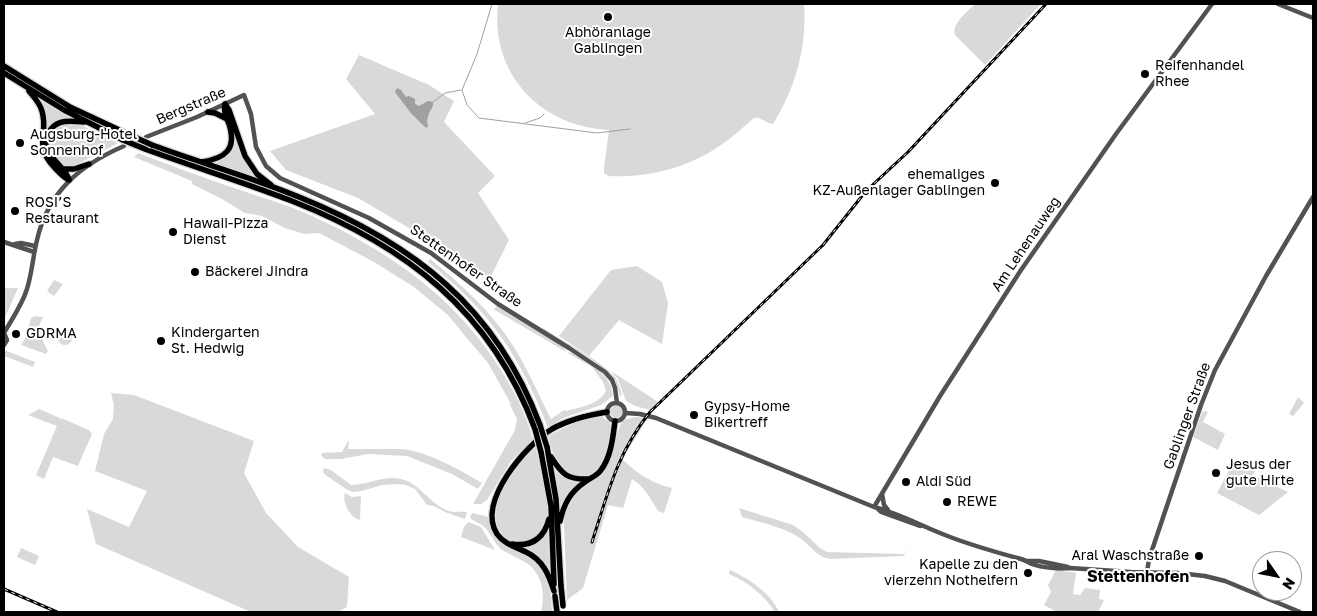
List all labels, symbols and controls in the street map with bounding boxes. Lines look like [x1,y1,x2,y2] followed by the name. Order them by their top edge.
[602,11,614,23] marker: Abhöranlage Gablingen
[565,25,651,58] place label: Abhöranlage Gablingen
[1155,58,1244,90] place label: Reifenhandel Rhee
[1139,68,1151,80] marker: Reifenhandel Rhee
[154,84,228,128] street label: Bergstraße
[30,127,137,160] place label: Augsburg-Hotel Sonnenhof
[14,137,26,149] marker: Augsburg-Hotel Sonnenhof
[813,167,985,200] place label: ehemaliges KZ-Außenlager Gablingen
[989,177,1001,189] marker: ehemaliges KZ-Außenlager Gablingen
[988,193,1064,295] street label: Am Lehenauweg
[25,195,99,228] place label: ROSI’S Restaurant
[9,205,21,217] marker: ROSI’S Restaurant
[183,216,268,248] place label: Hawaii-Pizza Dienst
[407,221,525,311] street label: Stettenhofer Straße
[167,226,179,238] marker: Hawaii-Pizza Dienst
[205,264,308,280] place label: Bäckerei Jindra
[189,266,201,278] marker: Bäckerei Jindra
[171,325,260,358] place label: Kindergarten St. Hedwig
[26,326,77,342] place label: GDRMA
[10,328,22,340] marker: GDRMA
[155,335,167,347] marker: Kindergarten St. Hedwig
[1160,360,1214,472] street label: Gablinger Straße
[704,399,790,432] place label: Gypsy-Home Bikertreff
[688,409,700,421] marker: Gypsy-Home Bikertreff
[1226,457,1294,490] place label: Jesus der gute Hirte
[1210,467,1222,479] marker: Jesus der gute Hirte
[916,474,971,490] place label: Aldi Süd
[900,476,912,488] marker: Aldi Süd
[957,494,997,510] place label: REWE
[941,496,953,508] marker: REWE
[1071,548,1189,564] place label: Aral Waschstraße
[1193,550,1205,562] marker: Aral Waschstraße
[1252,551,1302,601] north arrow
[884,557,1018,590] place label: Kapelle zu den vierzehn Nothelfern
[1022,567,1034,579] marker: Kapelle zu den vierzehn Nothelfern
[1087,567,1189,587] district label: Stettenhofen
[1279,575,1299,593] text: N

